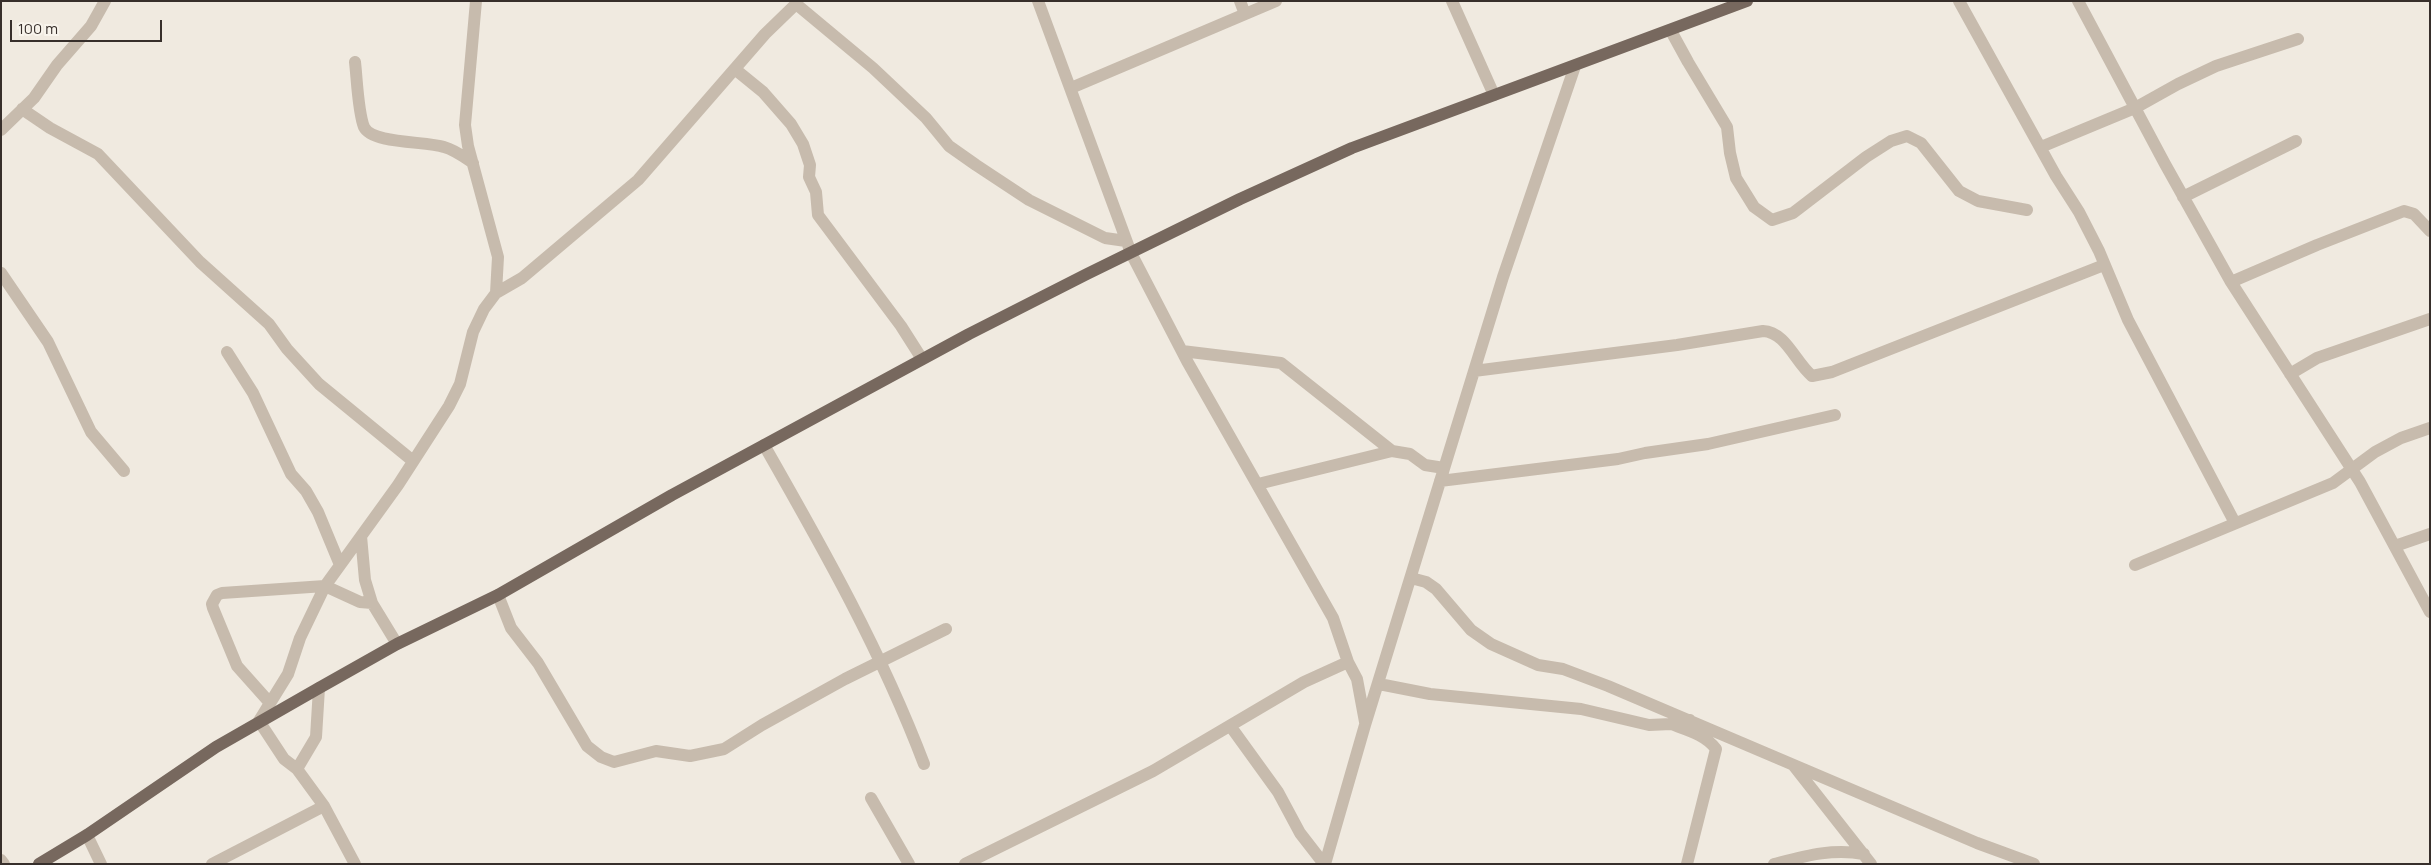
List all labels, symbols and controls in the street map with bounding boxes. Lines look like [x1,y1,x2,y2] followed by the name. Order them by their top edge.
[12,10,165,42] scale bar
[18,18,58,39] text: 100 m

